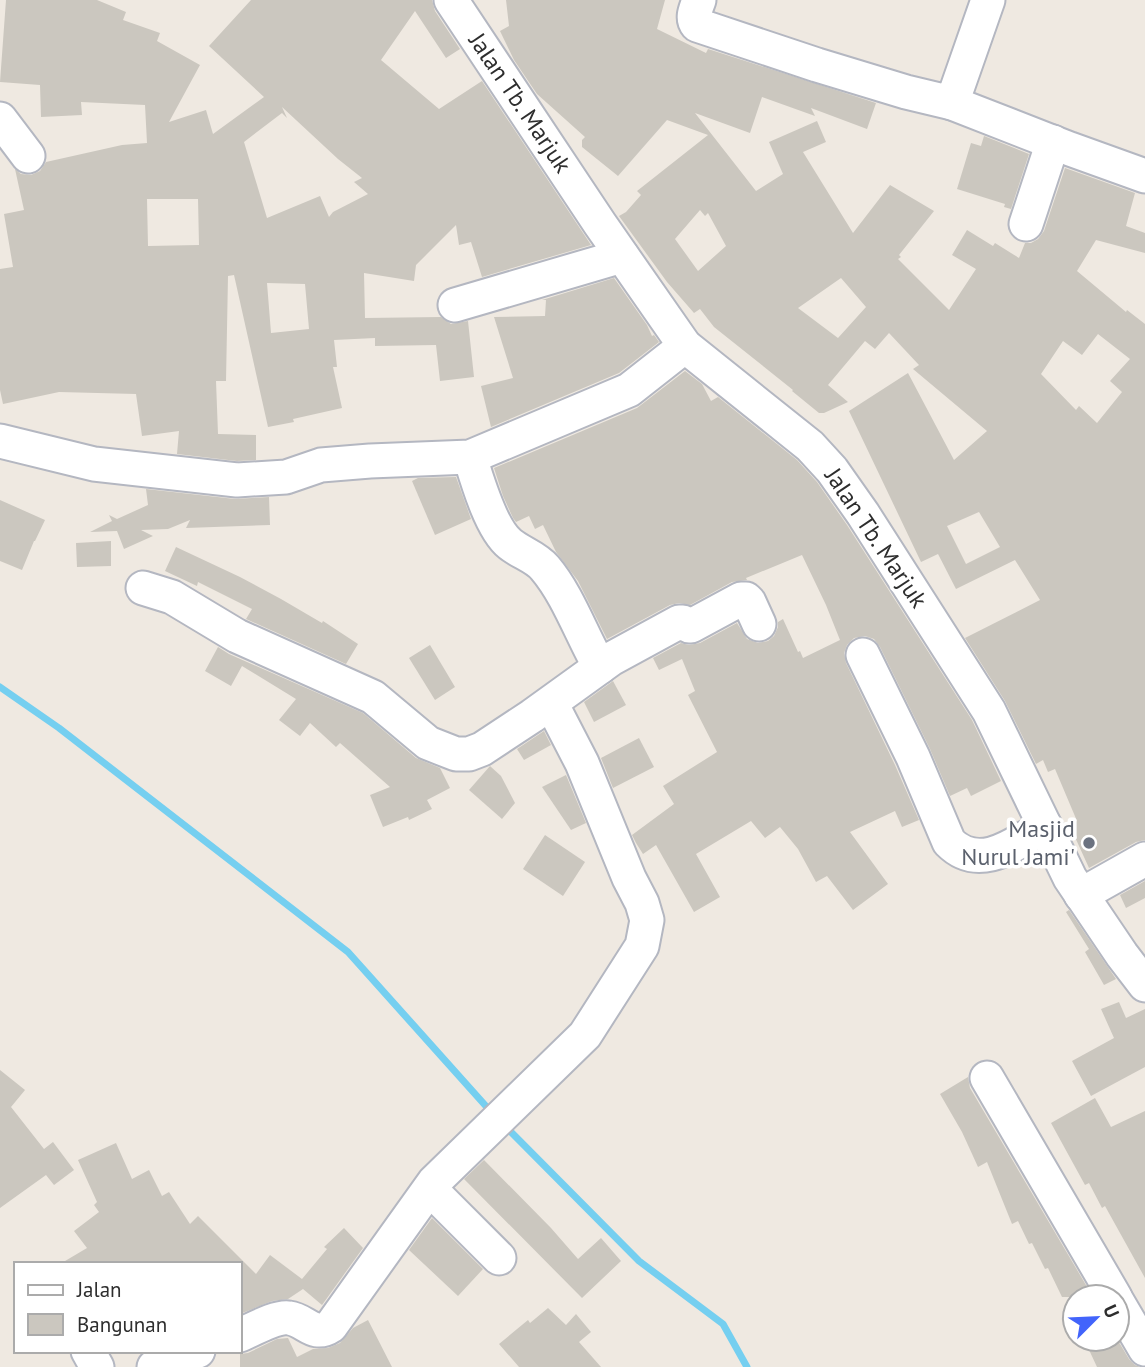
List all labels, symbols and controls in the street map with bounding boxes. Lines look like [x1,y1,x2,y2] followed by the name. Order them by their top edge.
[462,26,579,179] street label: Jalan Tb. Marjuk
[818,461,935,614] street label: Jalan Tb. Marjuk
[961,813,1075,872] place label: Masjid Nurul Jami'
[1081,835,1097,851] marker: Masjid Nurul Jami'
[14,1262,242,1353] legend
[76,1276,122,1303] text: Jalan
[1061,1283,1131,1353] north arrow
[1098,1301,1125,1321] text: U
[77,1311,167,1338] text: Bangunan

